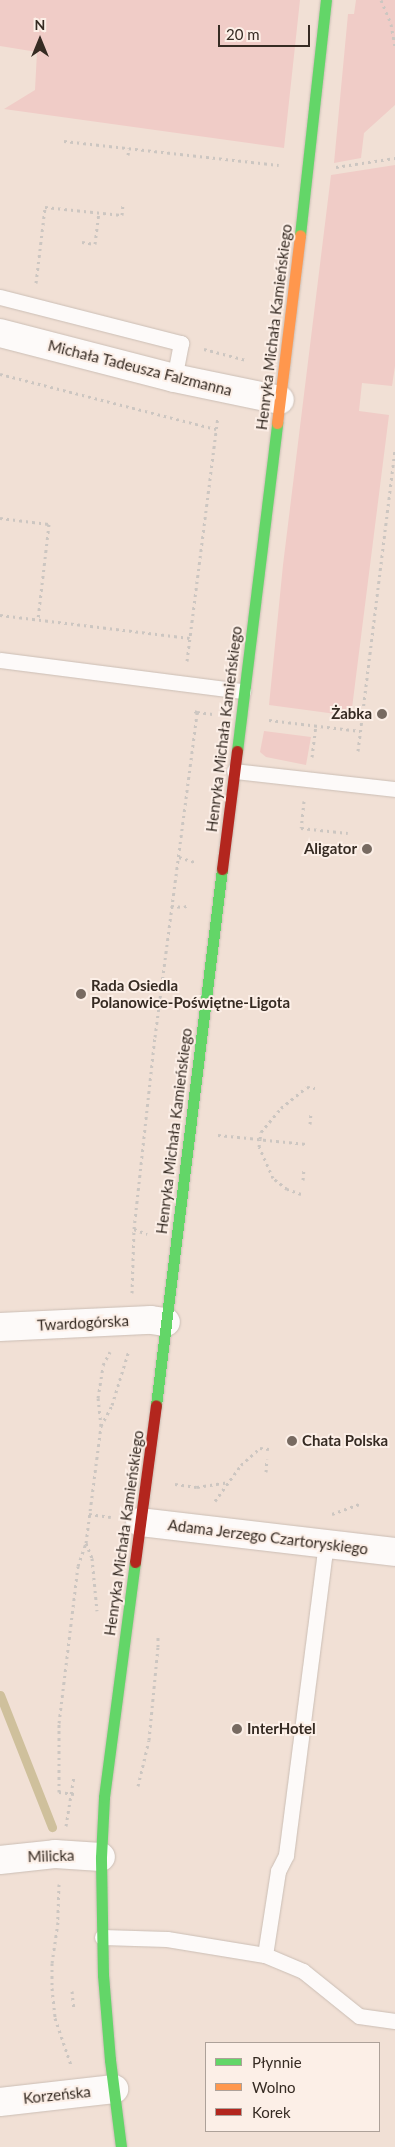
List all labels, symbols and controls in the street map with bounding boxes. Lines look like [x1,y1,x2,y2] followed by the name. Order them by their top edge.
[15,15,65,65] north arrow
[220,15,312,47] scale bar
[35,16,45,33] text: N
[226,25,260,43] text: 20 m
[252,223,296,431] street label: Henryka Michała Kamieńskiego
[46,336,234,400] street label: Michała Tadeusza Falzmanna
[202,625,246,833] street label: Henryka Michała Kamieńskiego
[331,705,372,723] place label: Żabka
[376,708,388,720] marker: Żabka
[304,840,357,858] place label: Aligator
[361,843,373,855] marker: Aligator
[91,976,290,1011] place label: Rada Osiedla Polanowice-Poświętne-Ligota
[75,988,87,1000] marker: Rada Osiedla Polanowice-Poświętne-Ligota
[152,1027,196,1235] street label: Henryka Michała Kamieńskiego
[37,1312,129,1334] street label: Twardogórska
[101,1429,147,1637] street label: Henryka Michała Kamieńskiego
[302,1432,388,1450] place label: Chata Polska
[286,1435,298,1447] marker: Chata Polska
[167,1516,369,1558] street label: Adama Jerzego Czartoryskiego
[247,1720,316,1738] place label: InterHotel
[231,1723,243,1735] marker: InterHotel
[27,1846,75,1866] street label: Milicka
[205,2042,380,2132] legend
[252,2053,302,2071] text: Płynnie
[252,2078,296,2096] text: Wolno
[22,2083,92,2107] street label: Korzeńska
[252,2103,291,2121] text: Korek

